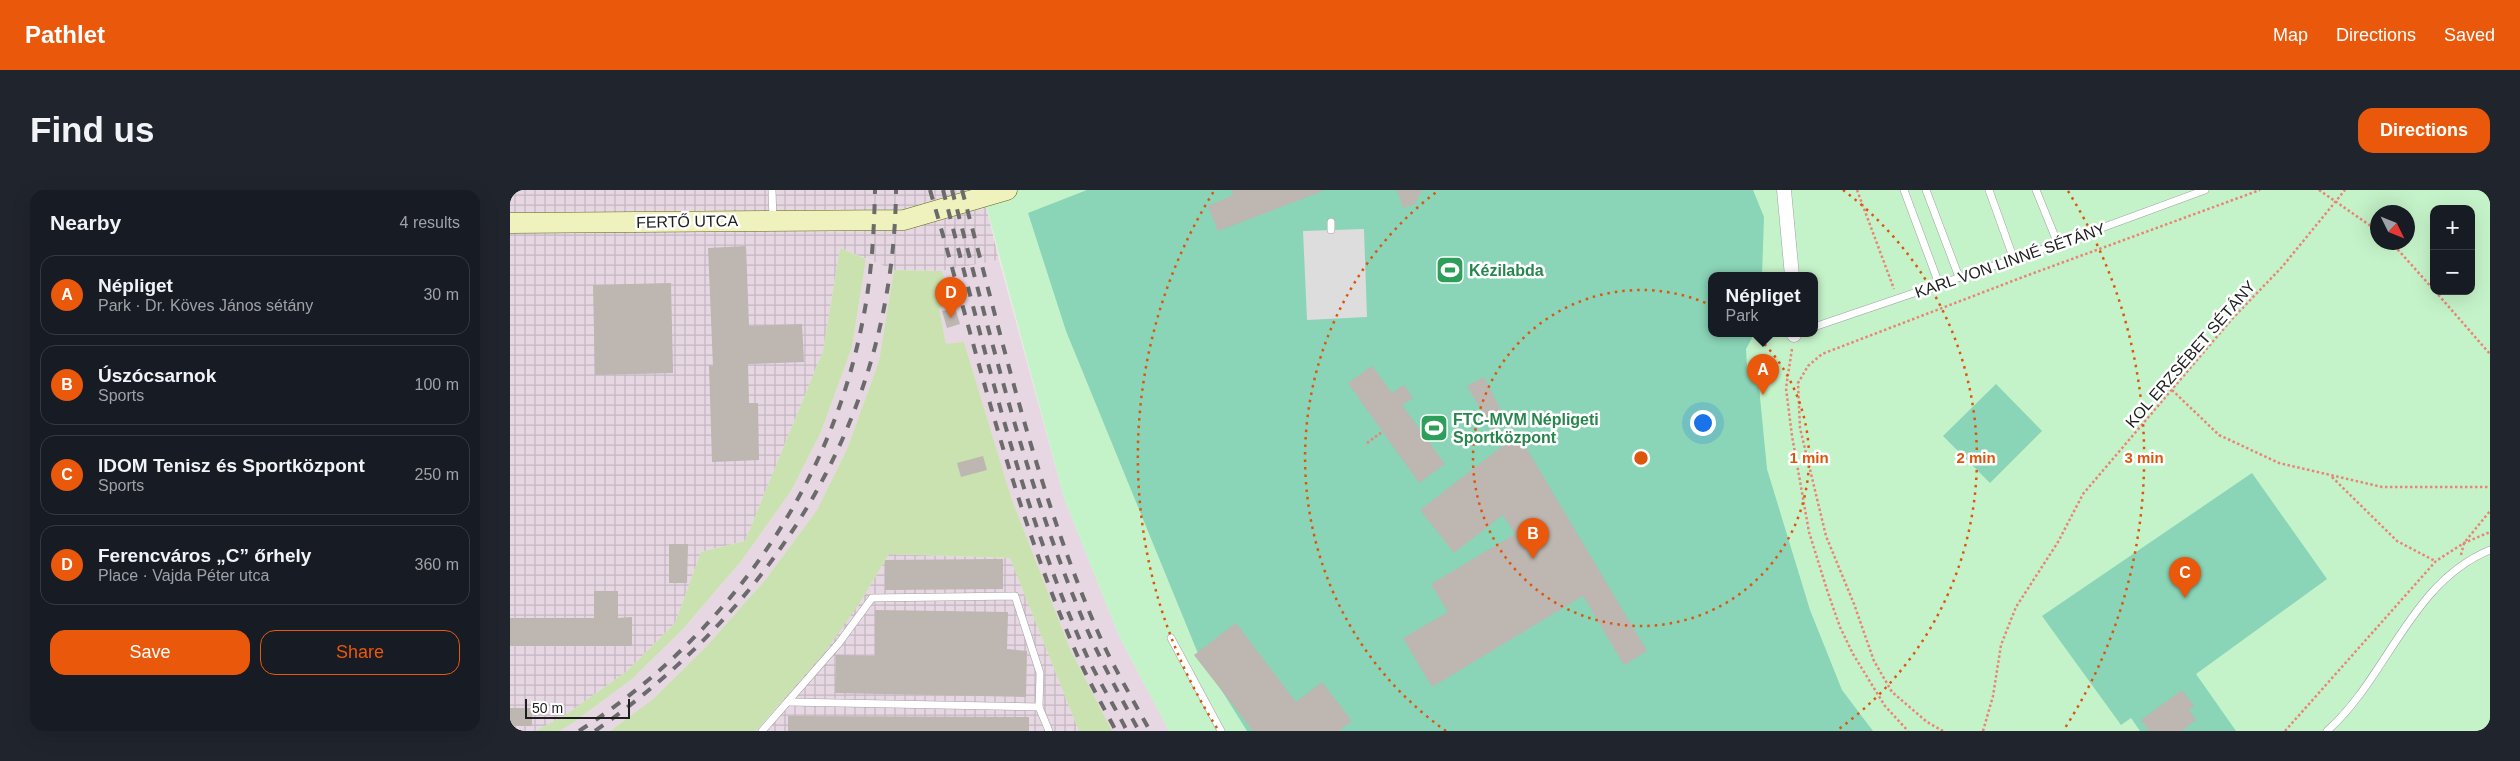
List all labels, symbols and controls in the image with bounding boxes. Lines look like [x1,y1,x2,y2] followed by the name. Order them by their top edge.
[25,21,105,48] text: Pathlet
[2273,25,2308,45] text: Map
[2336,25,2416,45] text: Directions
[2444,25,2495,45] text: Saved
[2358,108,2490,153] button: Directions
[30,110,154,149] text: Find us
[2370,205,2415,250] north arrow
[2430,205,2475,295] map controls
[2430,205,2475,250] button: +
[50,211,121,234] text: Nearby
[636,211,738,231] street label: FERTŐ UTCA
[400,214,460,231] text: 4 results
[1912,219,2108,301] street label: KARL VON LINNÉ SÉTÁNY
[2430,250,2475,295] button: −
[1435,255,1465,285] sports icon: Kézilabda
[1469,262,1544,279] place label: Kézilabda
[1708,272,1818,337] popup
[98,275,173,296] text: Népliget
[935,277,967,318] pin: D
[2121,277,2259,431] street label: KOL ERZSÉBET SÉTÁNY
[1726,285,1800,306] text: Népliget
[61,286,73,303] text: A
[423,286,459,303] text: 30 m
[98,297,313,314] text: Park · Dr. Köves János sétány
[1726,307,1758,324] text: Park
[1747,354,1779,395] pin: A
[98,365,216,386] text: Úszócsarnok
[61,376,73,393] text: B
[415,376,459,393] text: 100 m
[98,387,144,404] text: Sports
[1690,410,1716,436] your location
[1453,411,1599,446] place label: FTC-MVM Népligeti Sportközpont
[1419,413,1449,443] sports icon: FTC-MVM Népligeti Sportközpont
[1632,449,1650,467] centre of rings
[1789,449,1829,466] text: 1 min
[1956,449,1996,466] text: 2 min
[2124,449,2164,466] text: 3 min
[98,455,365,476] text: IDOM Tenisz és Sportközpont
[61,466,73,483] text: C
[415,466,459,483] text: 250 m
[98,477,144,494] text: Sports
[1517,518,1549,559] pin: B
[98,545,311,566] text: Ferencváros „C” őrhely
[61,556,73,573] text: D
[415,556,459,573] text: 360 m
[2169,557,2201,598] pin: C
[98,567,269,584] text: Place · Vajda Péter utca
[50,630,250,675] button: Save
[260,630,460,675] button: Share
[525,696,630,719] scale bar
[532,700,563,716] text: 50 m

